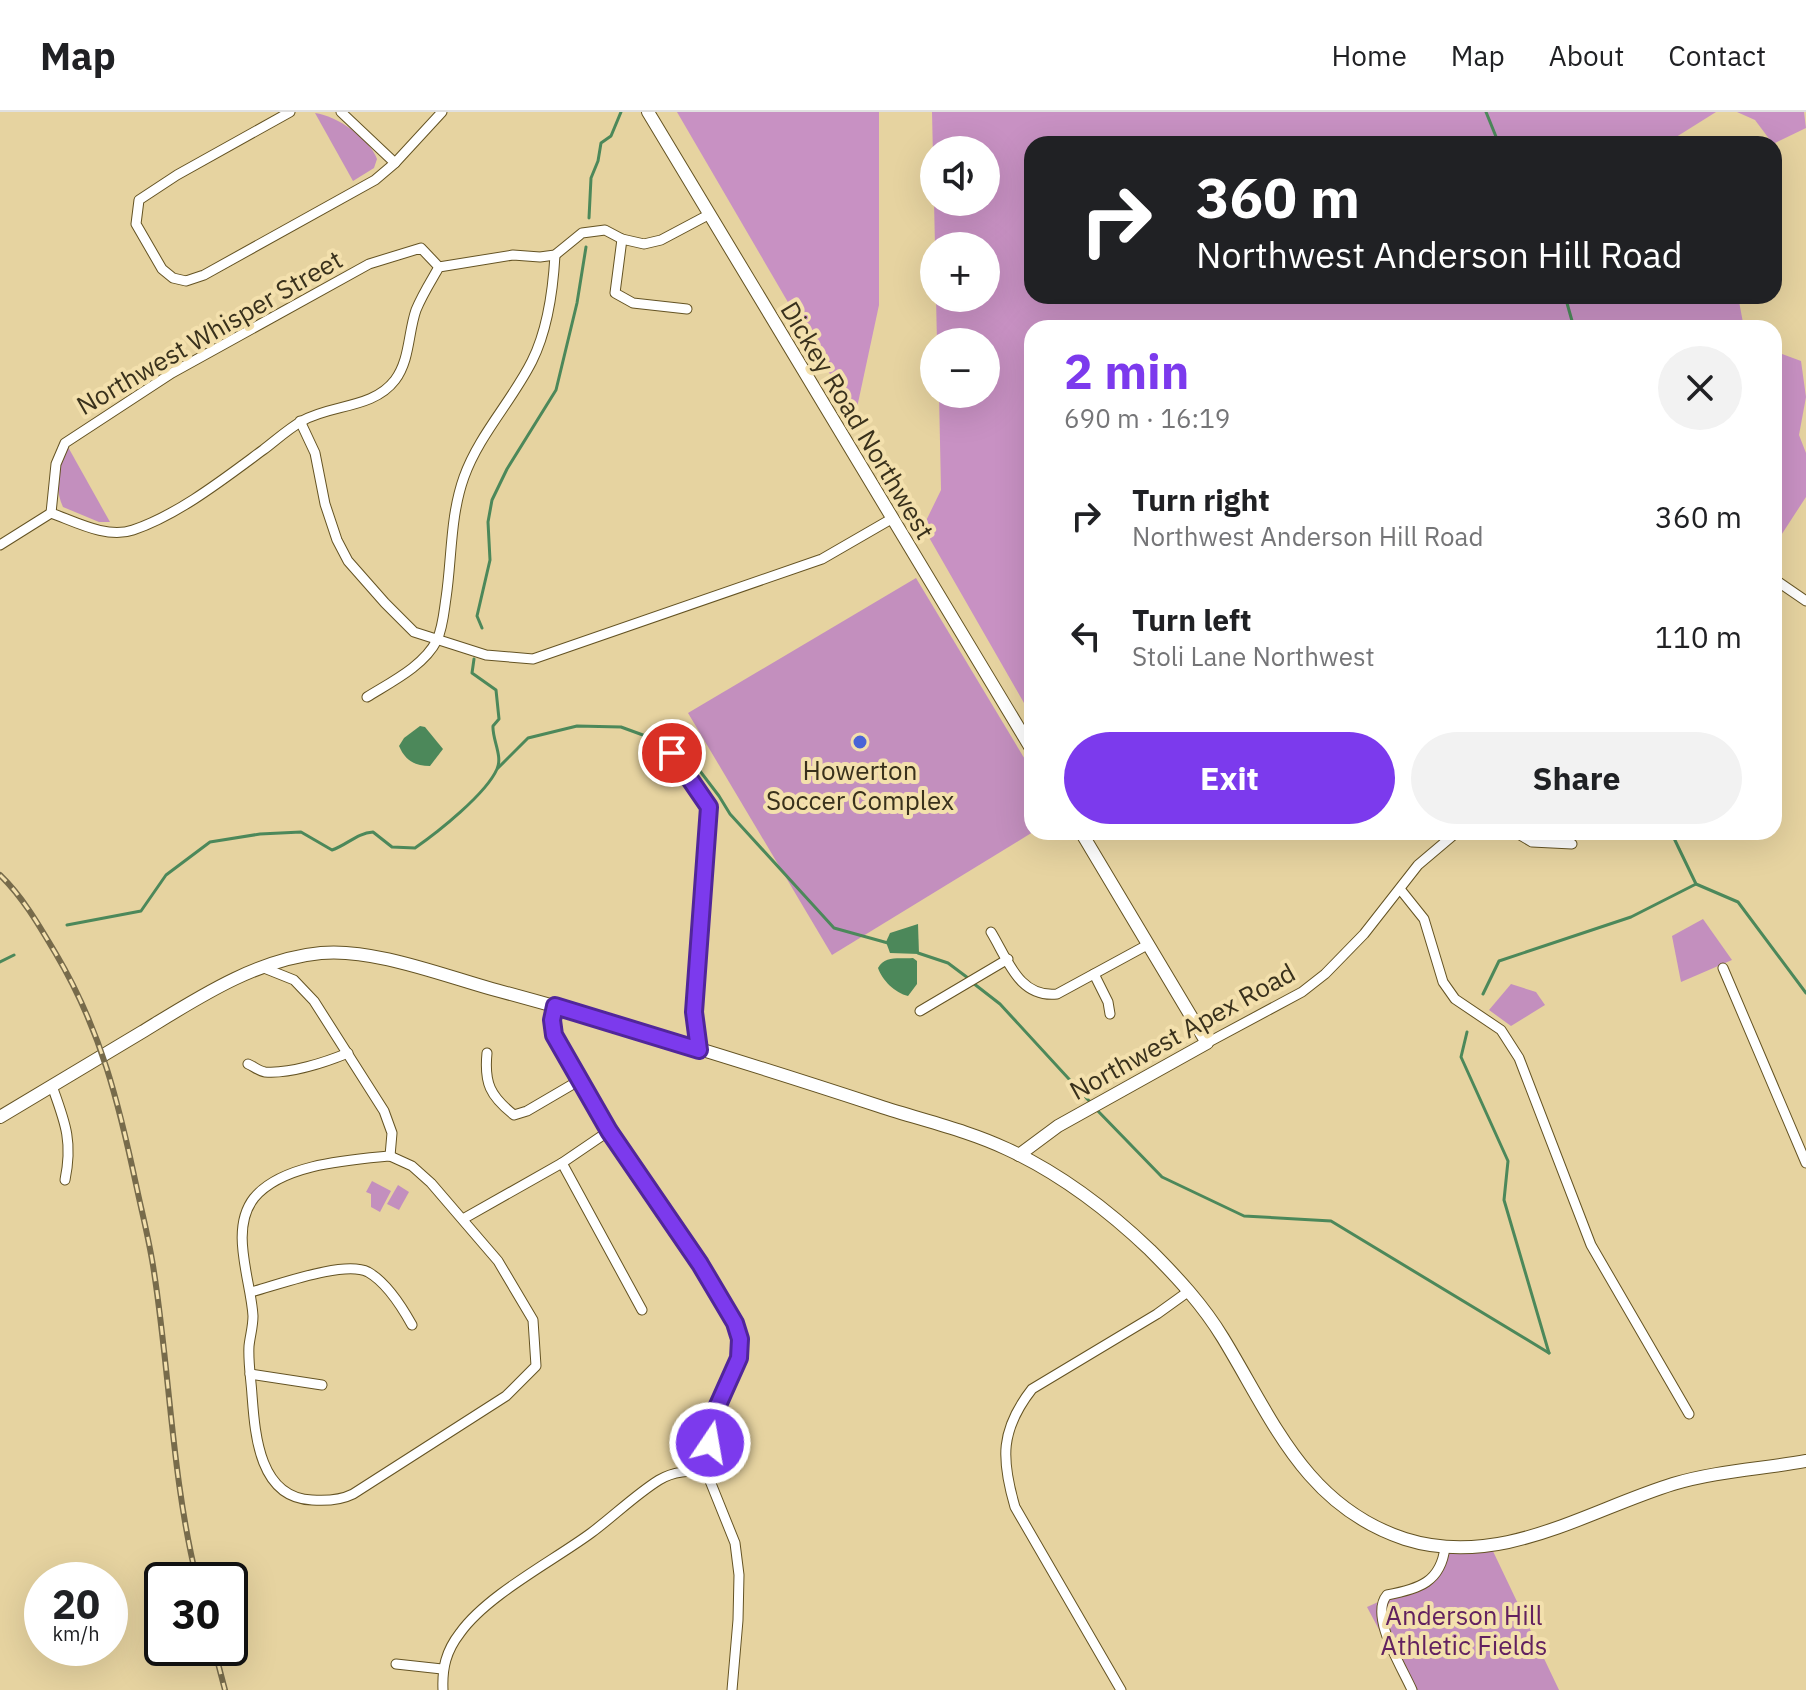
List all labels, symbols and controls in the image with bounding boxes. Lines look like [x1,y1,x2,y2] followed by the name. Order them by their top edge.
[40,31,116,80] text: Map
[1331,37,1407,74] text: Home
[1451,37,1505,74] text: Map
[1549,37,1624,74] text: About
[1668,37,1766,74] text: Contact
[920,136,1000,408] map controls
[920,136,1000,216] button: sound
[1196,161,1360,233] text: 360 m
[1064,168,1168,272] icon: right
[1196,231,1683,278] text: Northwest Anderson Hill Road
[920,232,1000,312] button: +
[70,242,348,422] street label: Northwest Whisper Street
[774,295,942,545] street label: Dickey Road Northwest
[920,328,1000,408] button: −
[1064,340,1189,402] text: 2 min
[1658,346,1742,430] button: close
[1064,401,1230,435] text: 690 m · 16:19
[1132,480,1270,519] text: Turn right
[1064,494,1108,538] icon: right
[1655,497,1742,536] text: 360 m
[1132,519,1483,553] text: Northwest Anderson Hill Road
[1132,600,1251,639] text: Turn left
[1064,614,1108,658] icon: left
[1655,617,1742,656] text: 110 m
[1132,639,1375,673] text: Stoli Lane Northwest
[638,719,706,787] pin
[650,731,694,775] icon: arrive
[1064,732,1395,824] button: Exit
[1411,732,1742,824] button: Share
[851,733,869,751] marker: Howerton Soccer Complex
[766,753,954,817] place label: Howerton Soccer Complex
[1063,955,1301,1107] street label: Northwest Apex Road
[668,1401,752,1485] position arrow
[144,1562,248,1666] speed limit sign: 30
[52,1578,100,1630] text: 20
[1381,1598,1547,1662] park label: Anderson Hill Athletic Fields
[52,1620,100,1647] text: km/h

